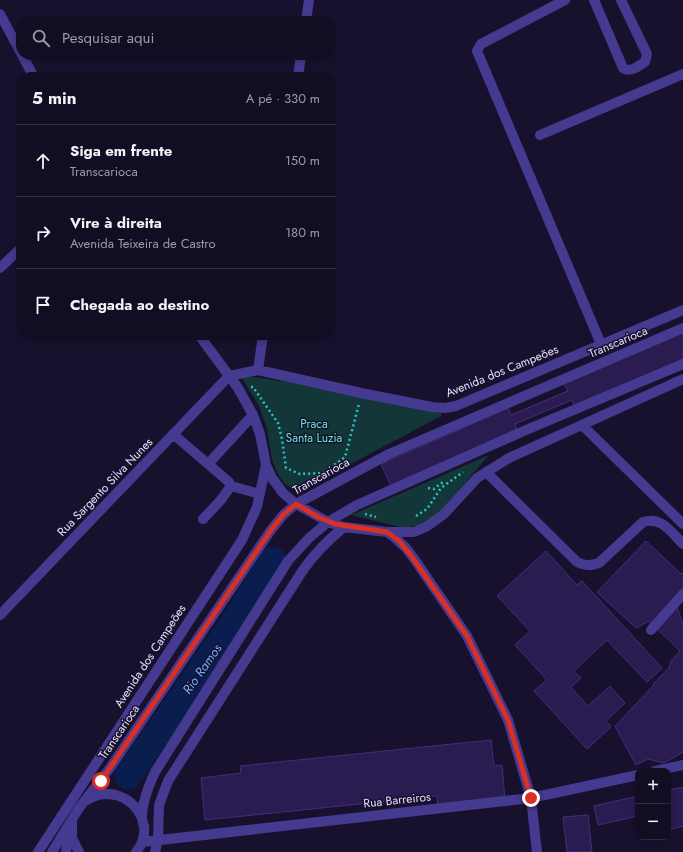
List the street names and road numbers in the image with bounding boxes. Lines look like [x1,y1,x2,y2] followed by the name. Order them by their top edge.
[586,321,650,362] street label: Transcarioca
[443,340,561,402] street label: Avenida dos Campeões
[53,433,157,540] street label: Rua Sargento Silva Nunes
[289,453,353,499] street label: Transcarioca
[110,601,190,711] street label: Avenida dos Campeões
[94,701,144,763] street label: Transcarioca
[362,788,432,812] street label: Rua Barreiros

